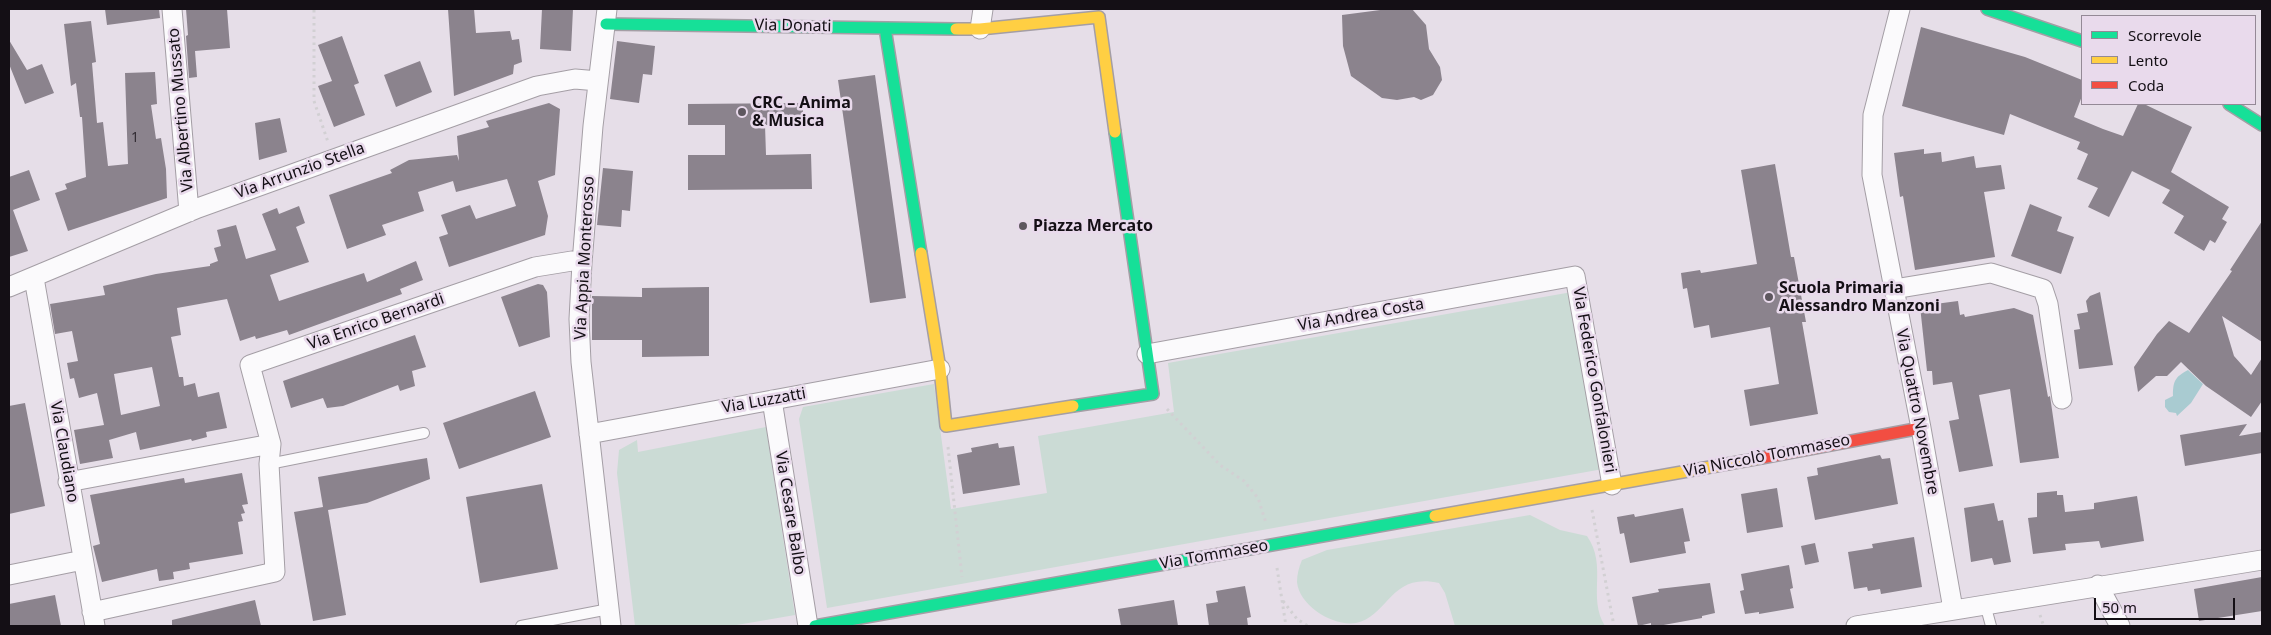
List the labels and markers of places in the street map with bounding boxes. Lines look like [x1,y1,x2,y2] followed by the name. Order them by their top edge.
[752,93,851,131] place label: CRC – Anima & Musica
[736,106,748,118] marker: CRC – Anima & Musica
[1033,216,1153,236] place label: Piazza Mercato
[1017,220,1029,232] marker: Piazza Mercato
[1779,278,1940,316] place label: Scuola Primaria Alessandro Manzoni
[1763,291,1775,303] marker: Scuola Primaria Alessandro Manzoni

